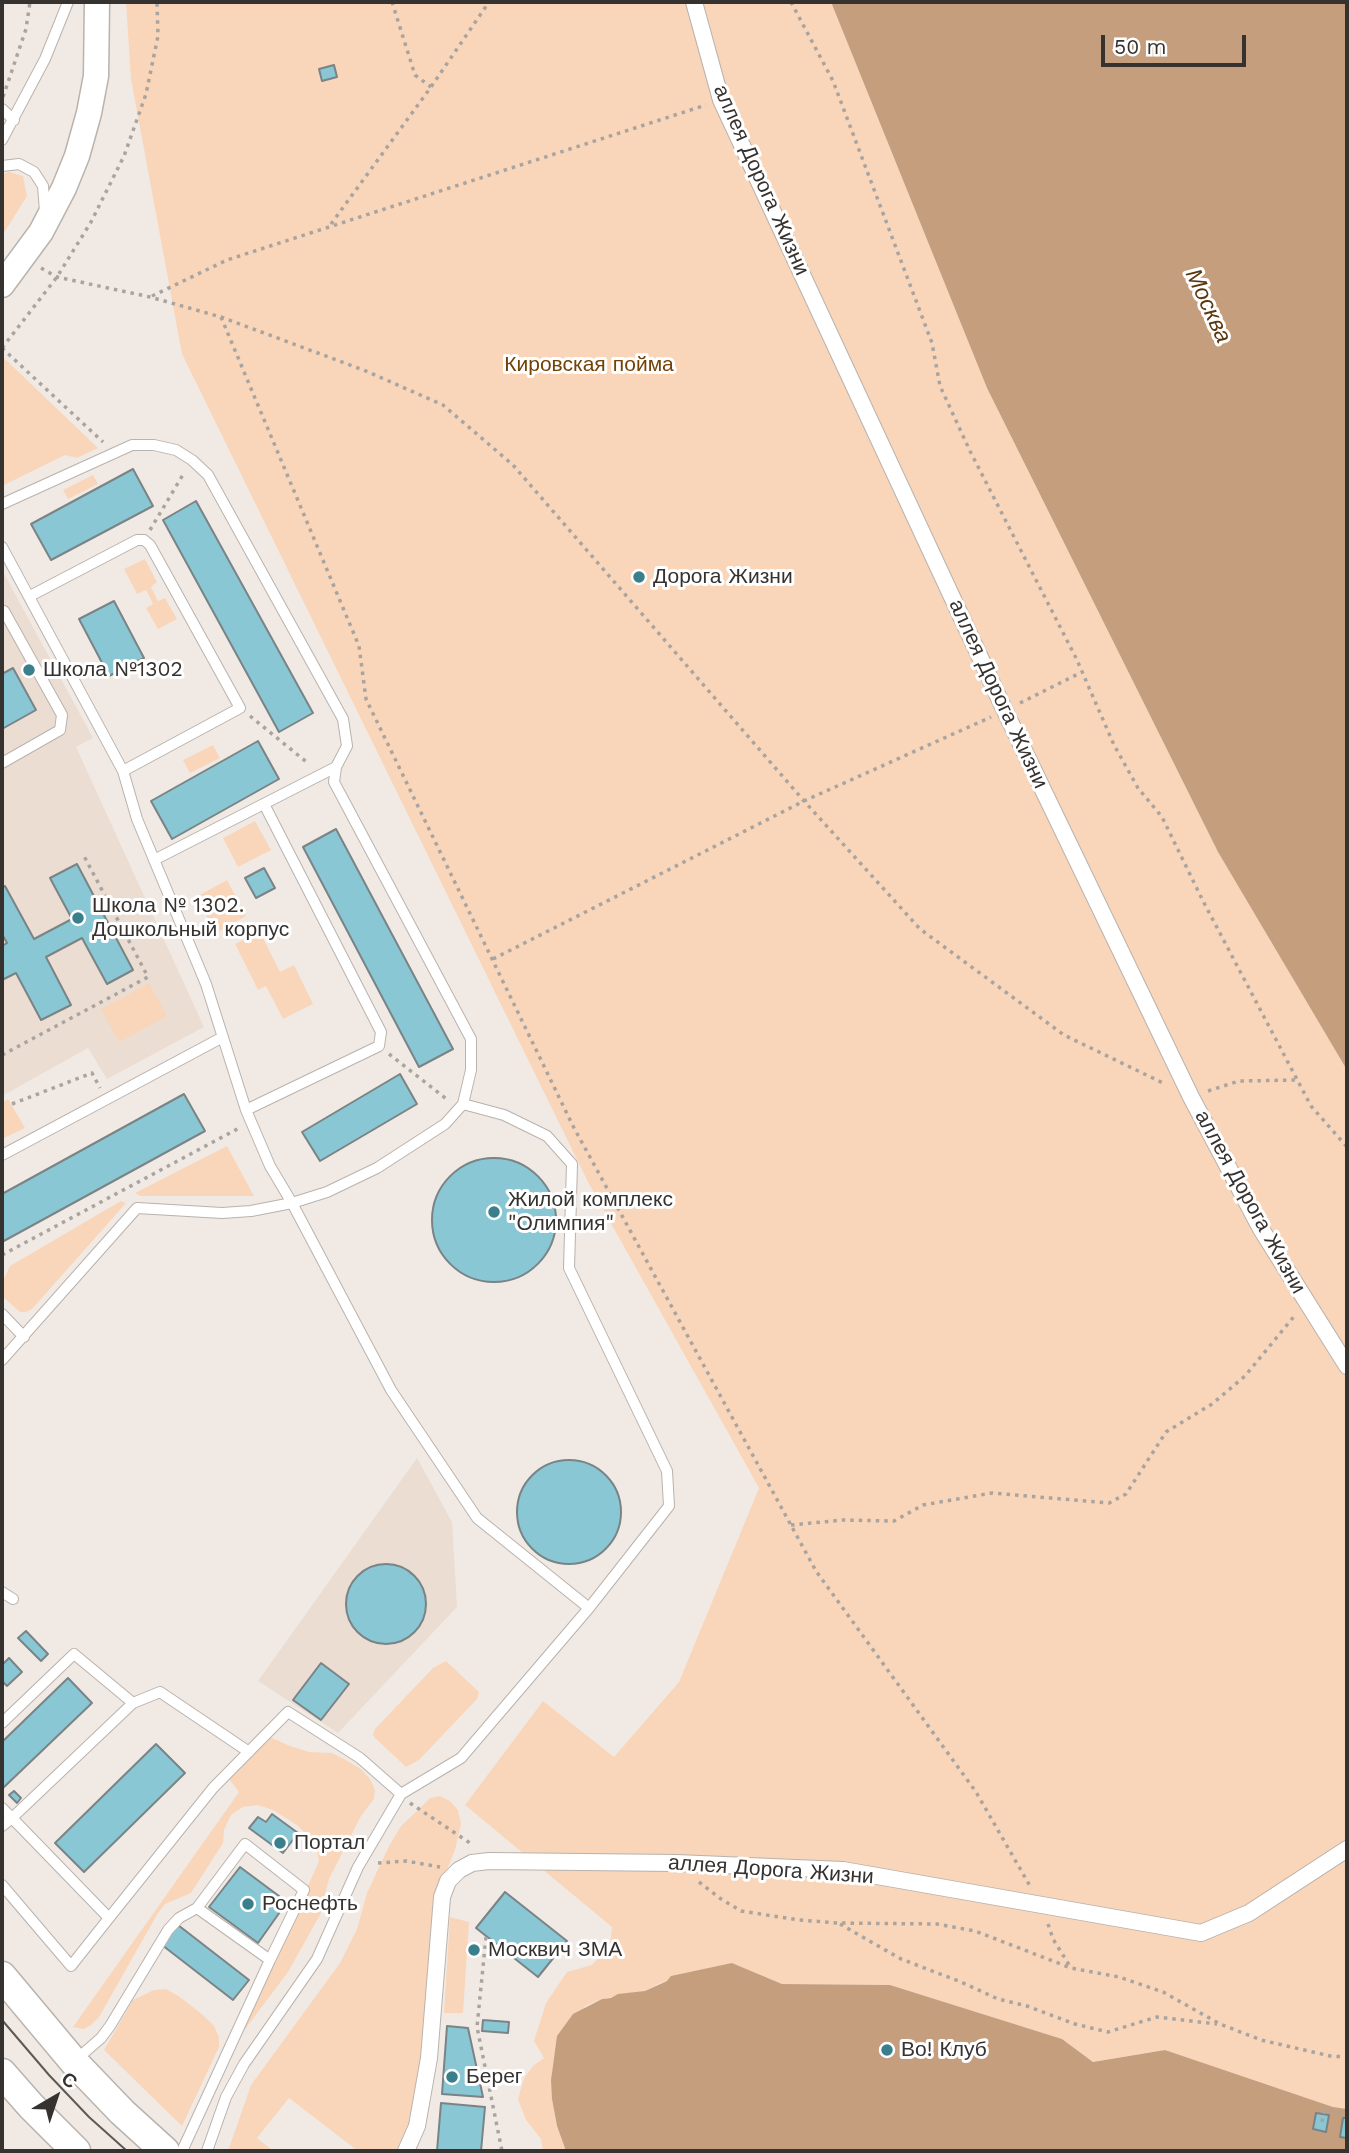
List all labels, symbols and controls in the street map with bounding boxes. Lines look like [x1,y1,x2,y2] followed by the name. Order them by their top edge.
[1104,21,1249,65] scale bar
[1114,34,1166,59] text: 50 m
[708,81,814,279] street label: аллея Дорога Жизни
[1179,265,1237,347] water label: Москва
[504,352,674,378] park label: Кировская пойма
[653,564,793,590] place label: Дорога Жизни
[631,569,647,585] marker: Дорога Жизни
[943,595,1053,793] street label: аллея Дорога Жизни
[43,657,183,683] place label: Школа №1302
[21,662,37,678] marker: Школа №1302
[92,893,289,943] place label: Школа № 1302. Дошкольный корпус
[70,910,86,926] marker: Школа № 1302. Дошкольный корпус
[1189,1106,1311,1298] street label: аллея Дорога Жизни
[508,1187,673,1237] place label: Жилой комплекс "Олимпия"
[486,1204,502,1220] marker: Жилой комплекс "Олимпия"
[294,1830,365,1856] place label: Портал
[272,1835,288,1851] marker: Портал
[667,1850,875,1890] street label: аллея Дорога Жизни
[262,1891,358,1917] place label: Роснефть
[240,1896,256,1912] marker: Роснефть
[488,1937,622,1963] place label: Москвич ЗМА
[466,1942,482,1958] marker: Москвич ЗМА
[901,2037,987,2063] place label: Во! Клуб
[879,2042,895,2058] marker: Во! Клуб
[21,2062,91,2132] north arrow
[466,2064,522,2090] place label: Берег
[57,2067,82,2094] text: С
[444,2069,460,2085] marker: Берег

